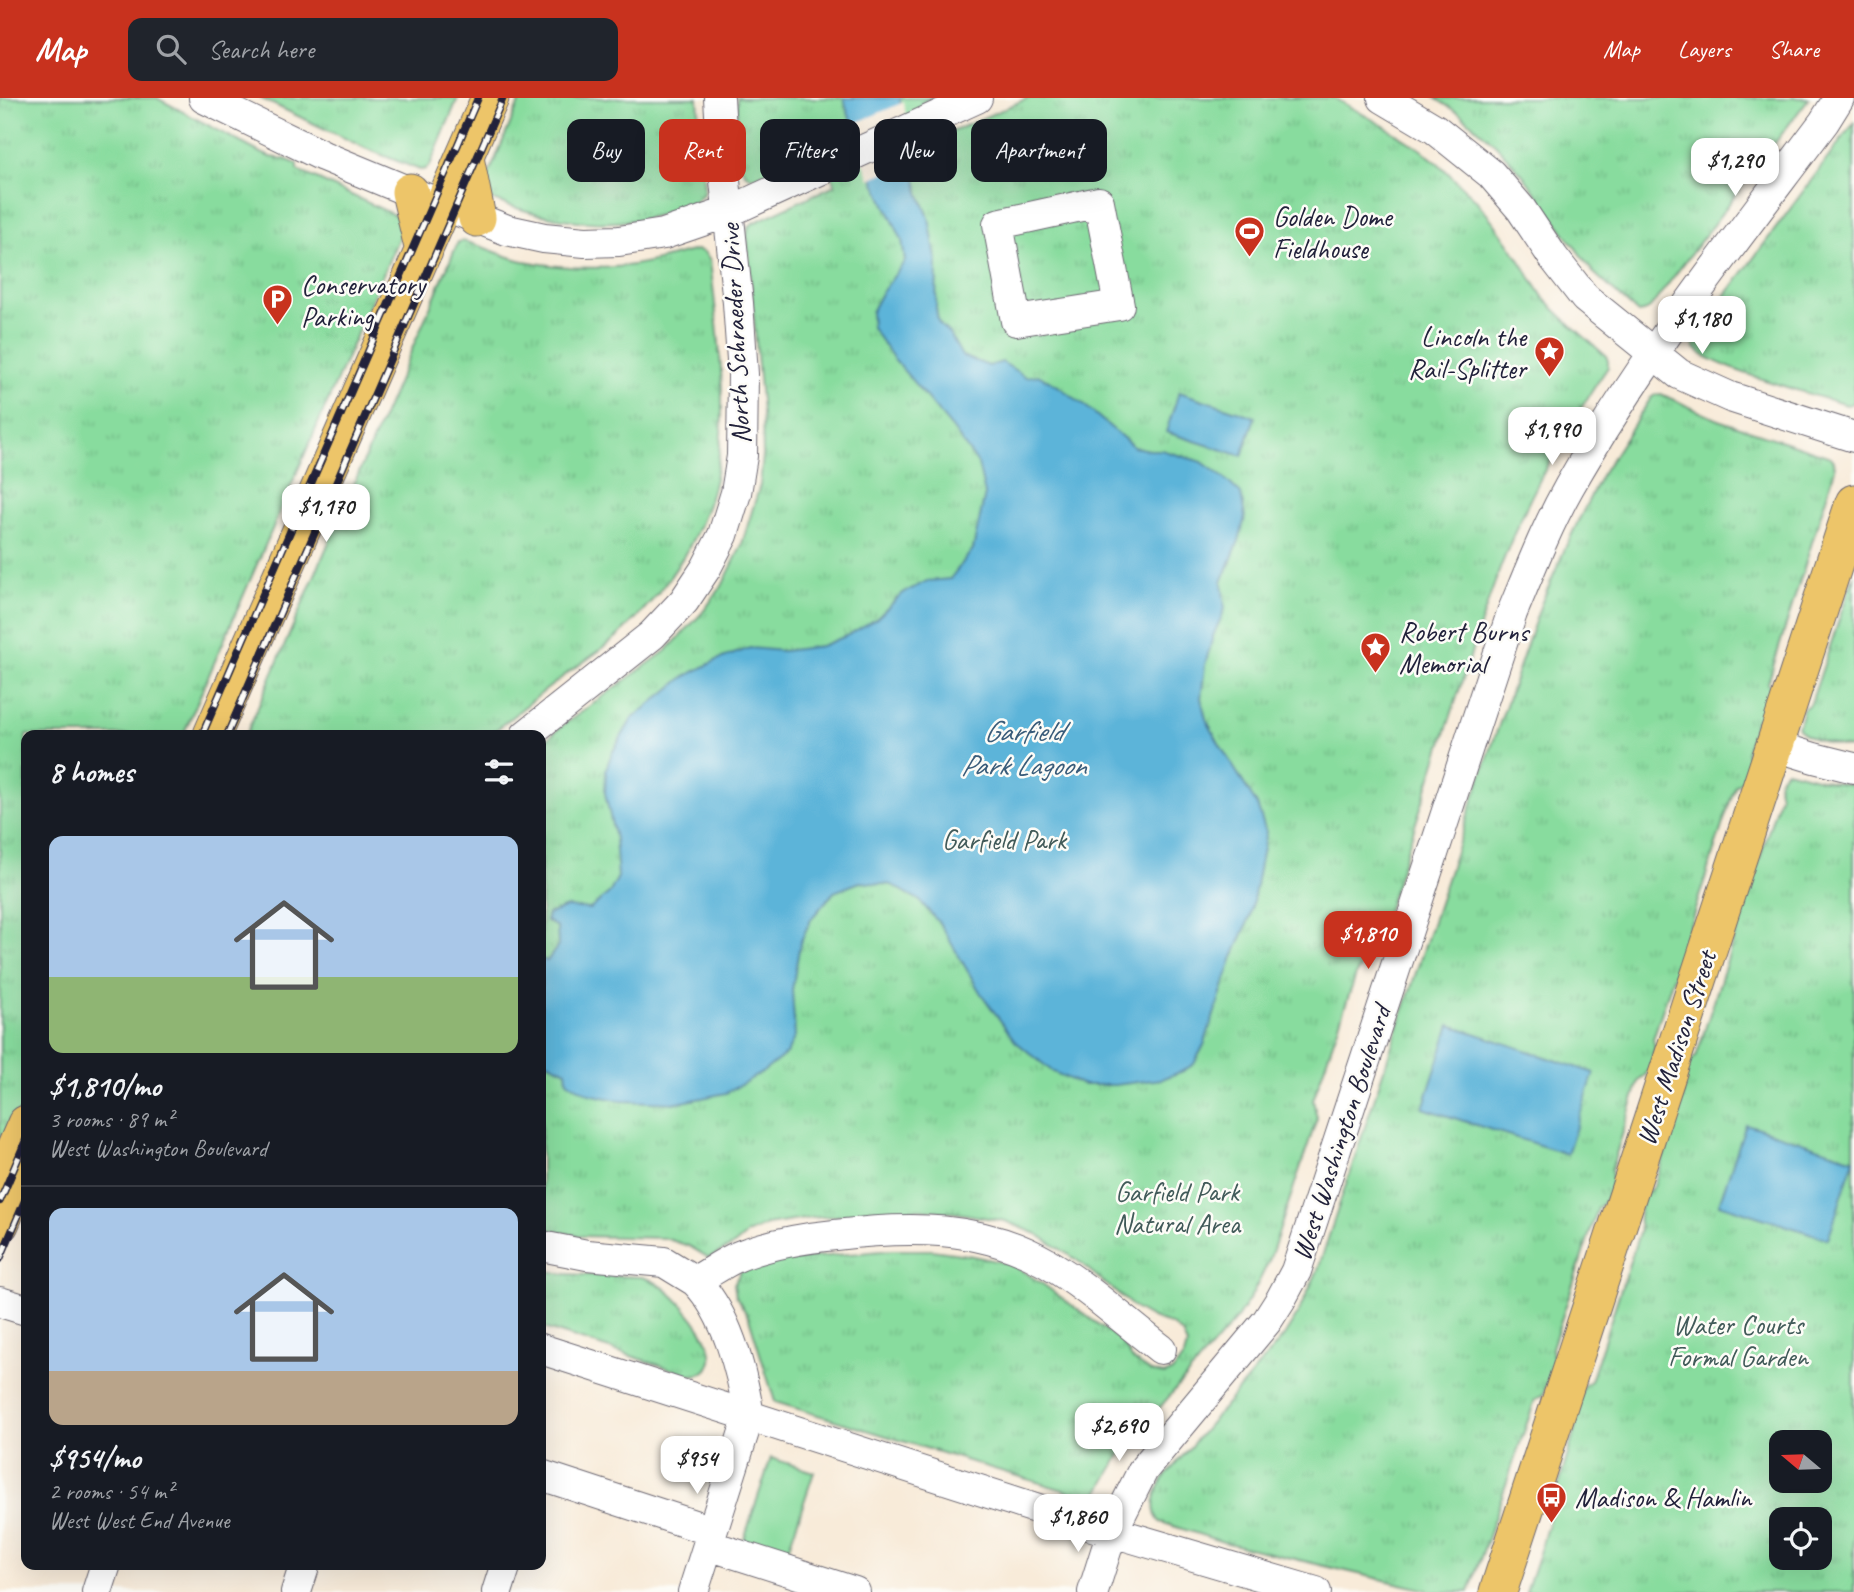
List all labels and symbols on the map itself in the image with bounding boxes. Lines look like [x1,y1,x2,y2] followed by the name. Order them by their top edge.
[1678,139,1792,198] pin: $1,290
[1273,199,1393,266] place label: Golden Dome Fieldhouse
[1233,215,1267,259] sports icon: Golden Dome Fieldhouse
[712,221,758,445] street label: North Schraeder Drive
[301,267,427,334] place label: Conservatory Parking
[261,283,295,327] parking icon: Conservatory Parking
[1645,296,1759,356] pin: $1,180
[1408,319,1528,386] place label: Lincoln the Rail-Splitter
[1532,335,1566,379] place icon: Lincoln the Rail-Splitter
[1495,408,1609,467] pin: $1,990
[269,484,383,544] pin: $1,170
[1399,614,1531,681] place label: Robert Burns Memorial
[1359,630,1393,674] place icon: Robert Burns Memorial
[961,712,1088,784] water label: Garfield Park Lagoon
[942,822,1068,857] park label: Garfield Park
[1311,912,1425,971] pin: $1,810
[1628,944,1725,1149] street label: West Madison Street
[1283,998,1400,1265] street label: West Washington Boulevard
[1114,1174,1242,1241] park label: Garfield Park Natural Area
[1668,1307,1809,1374] park label: Water Courts Formal Garden
[1062,1404,1176,1463] pin: $2,690
[1769,1430,1832,1493] north arrow
[656,1436,738,1496] pin: $954
[1535,1480,1569,1524] bus stop icon: Madison & Hamlin
[1575,1480,1753,1515] place label: Madison & Hamlin
[1021,1494,1135,1554] pin: $1,860

